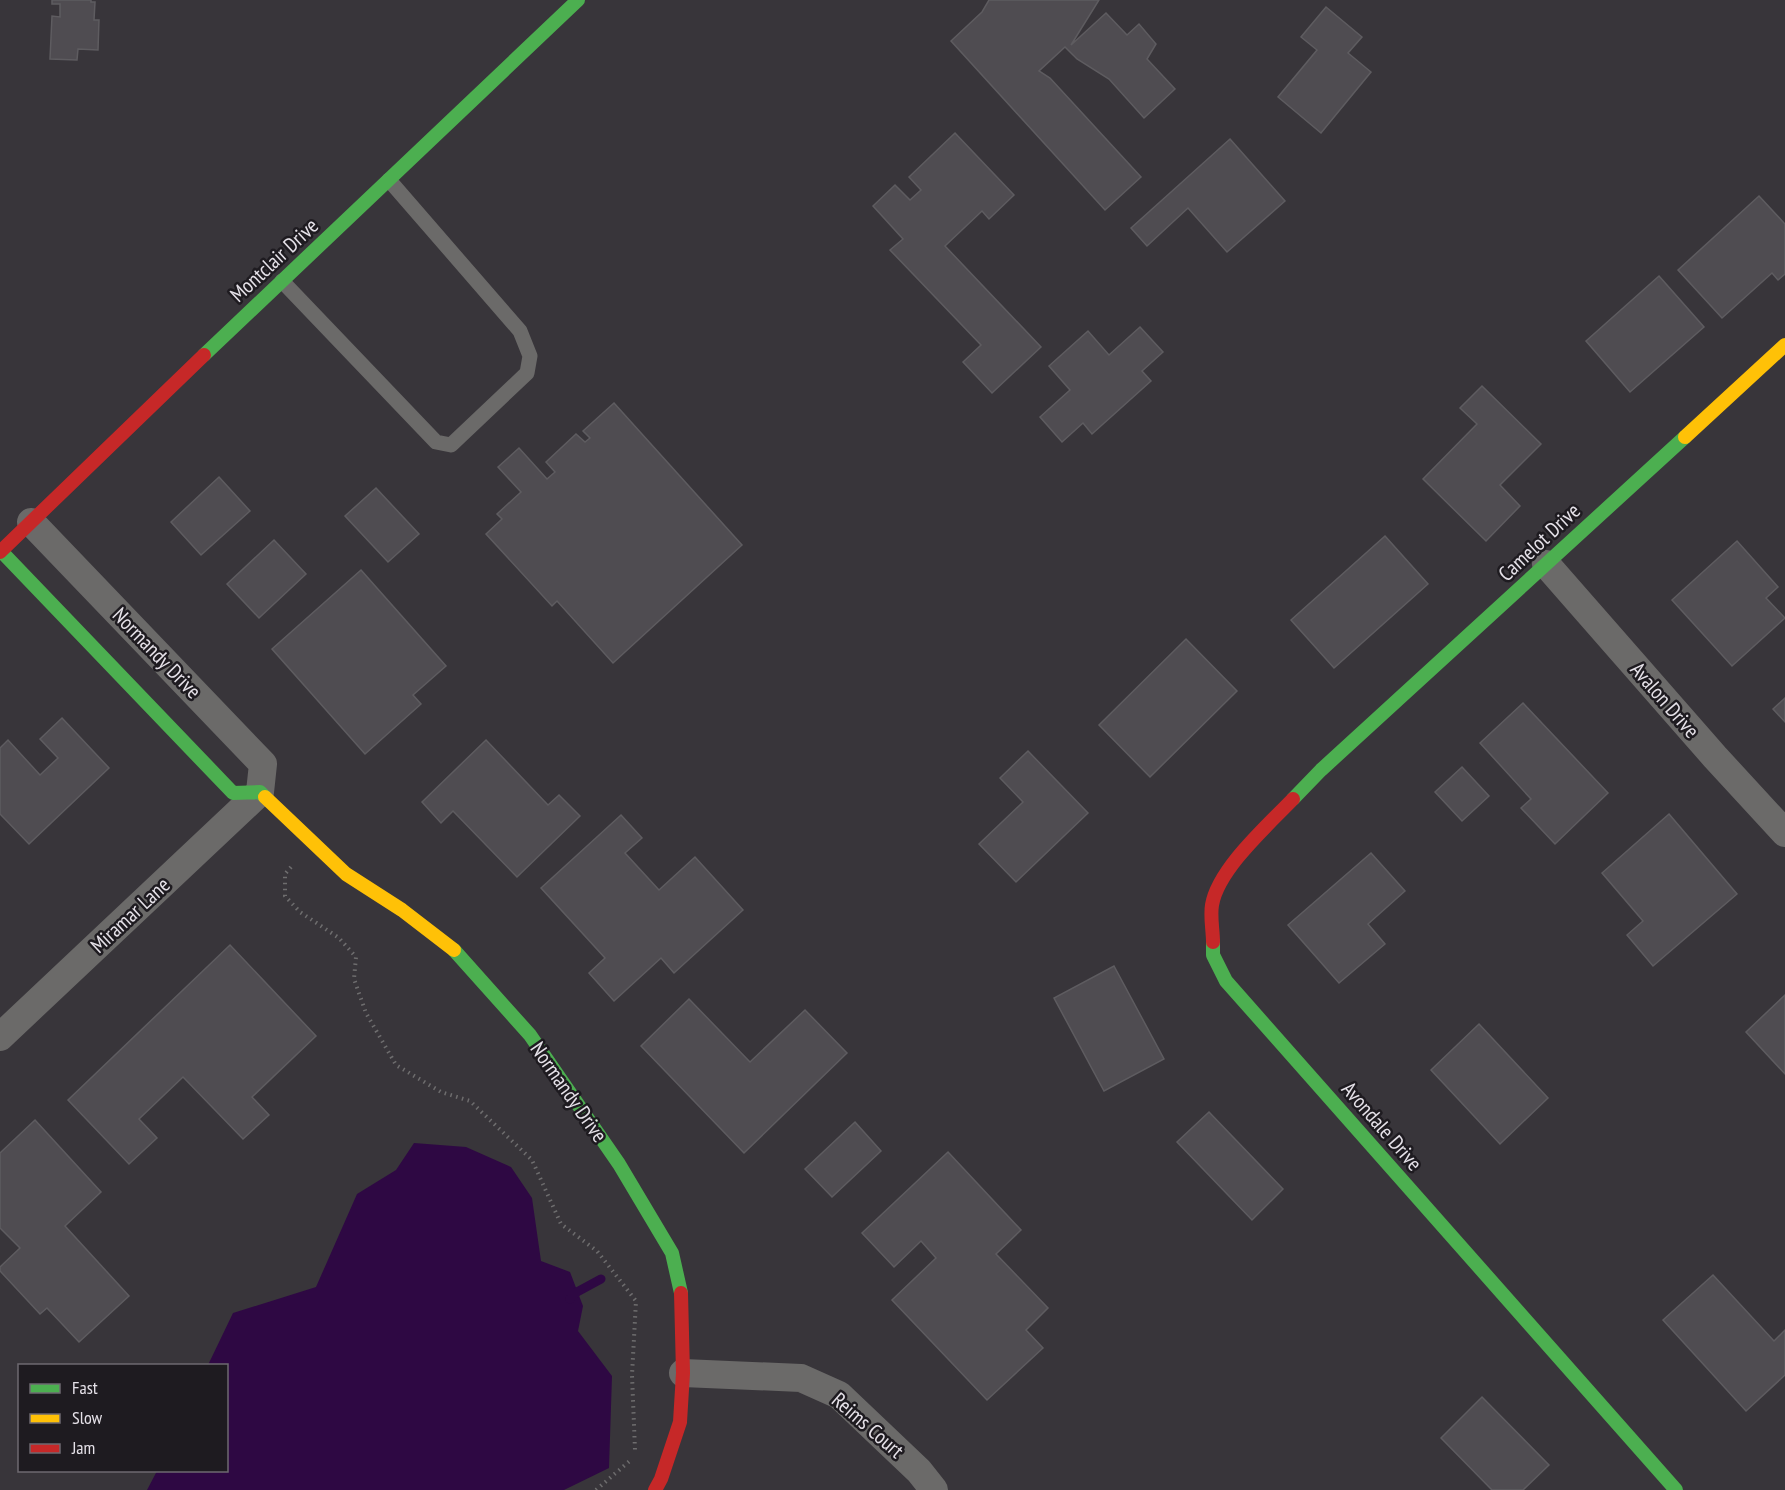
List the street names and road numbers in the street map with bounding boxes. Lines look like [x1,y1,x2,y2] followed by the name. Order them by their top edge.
[224,212,324,308] street label: Montclair Drive
[1492,497,1586,587] street label: Camelot Drive
[107,602,207,704] street label: Normandy Drive
[1625,657,1705,743] street label: Avalon Drive
[85,871,175,959] street label: Miramar Lane
[525,1037,613,1147] street label: Normandy Drive
[1336,1076,1428,1176] street label: Avondale Drive
[826,1386,910,1464] street label: Reims Court

